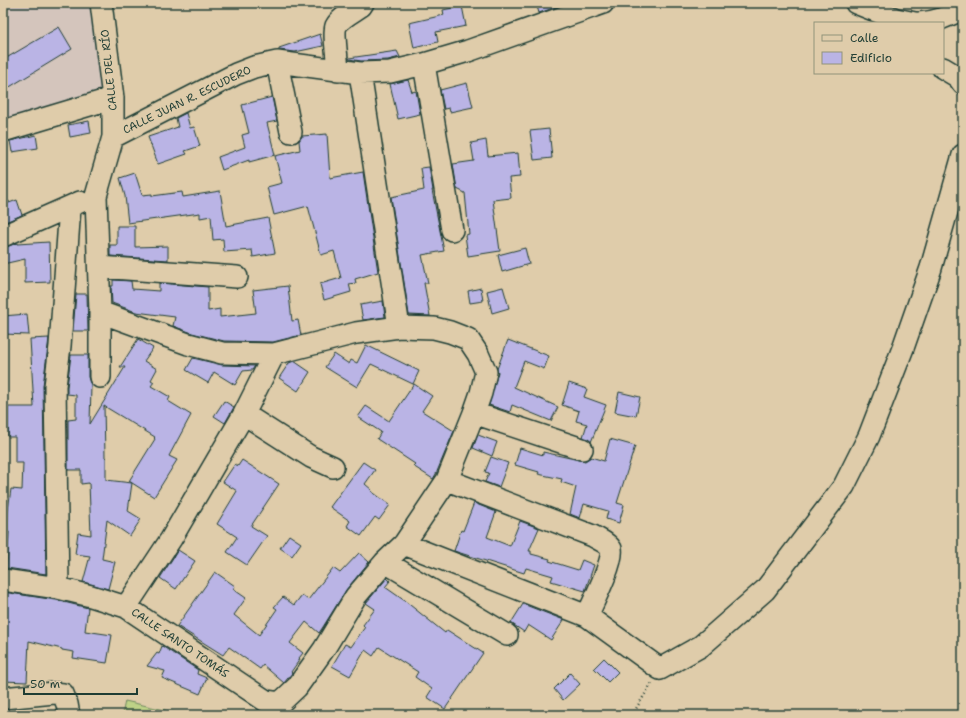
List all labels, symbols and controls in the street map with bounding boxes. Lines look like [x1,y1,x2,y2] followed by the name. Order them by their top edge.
[814,22,944,74] legend
[96,29,121,111] street label: CALLE DEL RÍO
[850,30,879,46] text: Calle
[850,50,892,66] text: Edificio
[120,62,254,138] street label: CALLE JUAN R. ESCUDERO
[128,604,232,681] street label: CALLE SANTO TOMÁS
[24,670,137,696] scale bar
[30,676,60,692] text: 50 m

